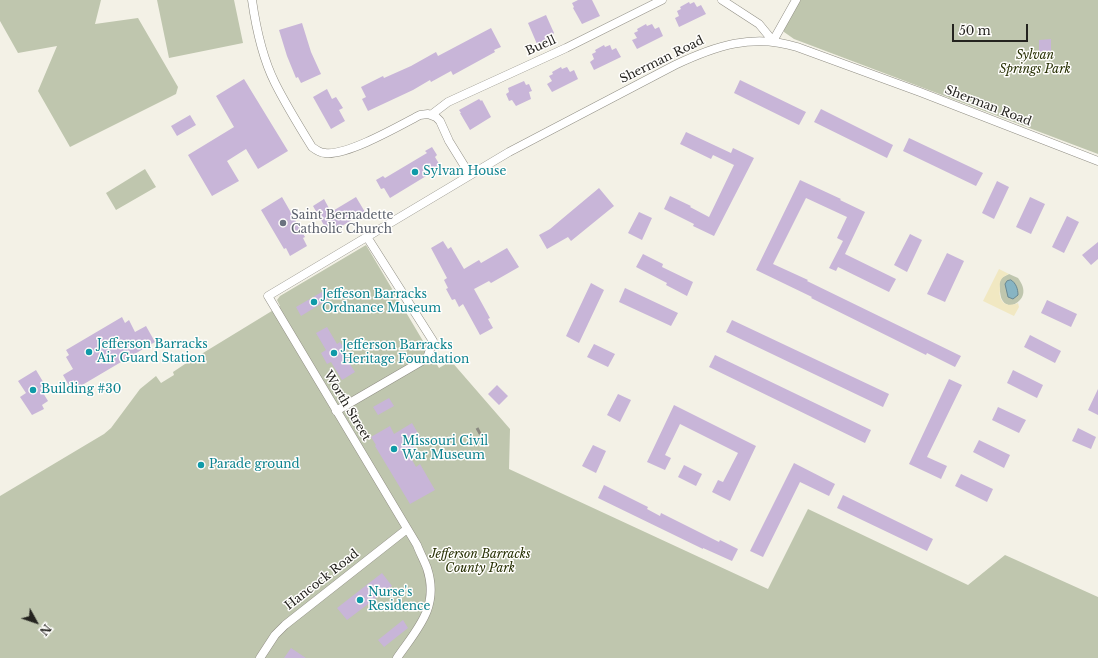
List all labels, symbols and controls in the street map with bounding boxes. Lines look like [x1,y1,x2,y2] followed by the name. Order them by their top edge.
[954,16,1030,42] scale bar
[959,23,991,38] text: 50 m
[524,33,558,59] street label: Buell
[618,33,706,87] street label: Sherman Road
[999,49,1071,77] park label: Sylvan Springs Park
[943,83,1033,129] street label: Sherman Road
[423,165,506,179] place label: Sylvan House
[410,167,420,177] marker: Sylvan House
[291,209,393,237] place label: Saint Bernadette Catholic Church
[278,218,288,228] marker: Saint Bernadette Catholic Church
[322,288,441,316] place label: Jeffeson Barracks Ordnance Museum
[309,297,319,307] marker: Jeffeson Barracks Ordnance Museum
[97,338,208,366] place label: Jefferson Barracks Air Guard Station
[342,339,469,367] place label: Jefferson Barracks Heritage Foundation
[84,347,94,357] marker: Jefferson Barracks Air Guard Station
[329,348,339,358] marker: Jefferson Barracks Heritage Foundation
[320,368,374,444] street label: Worth Street
[41,383,121,397] place label: Building #30
[28,385,38,395] marker: Building #30
[402,435,488,463] place label: Missouri Civil War Museum
[389,444,399,454] marker: Missouri Civil War Museum
[209,458,300,472] place label: Parade ground
[196,460,206,470] marker: Parade ground
[282,547,362,613] street label: Hancock Road
[430,548,530,576] park label: Jefferson Barracks County Park
[368,586,430,614] place label: Nurse's Residence
[355,595,365,605] marker: Nurse's Residence
[16,602,56,642] north arrow
[37,621,54,638] text: N

